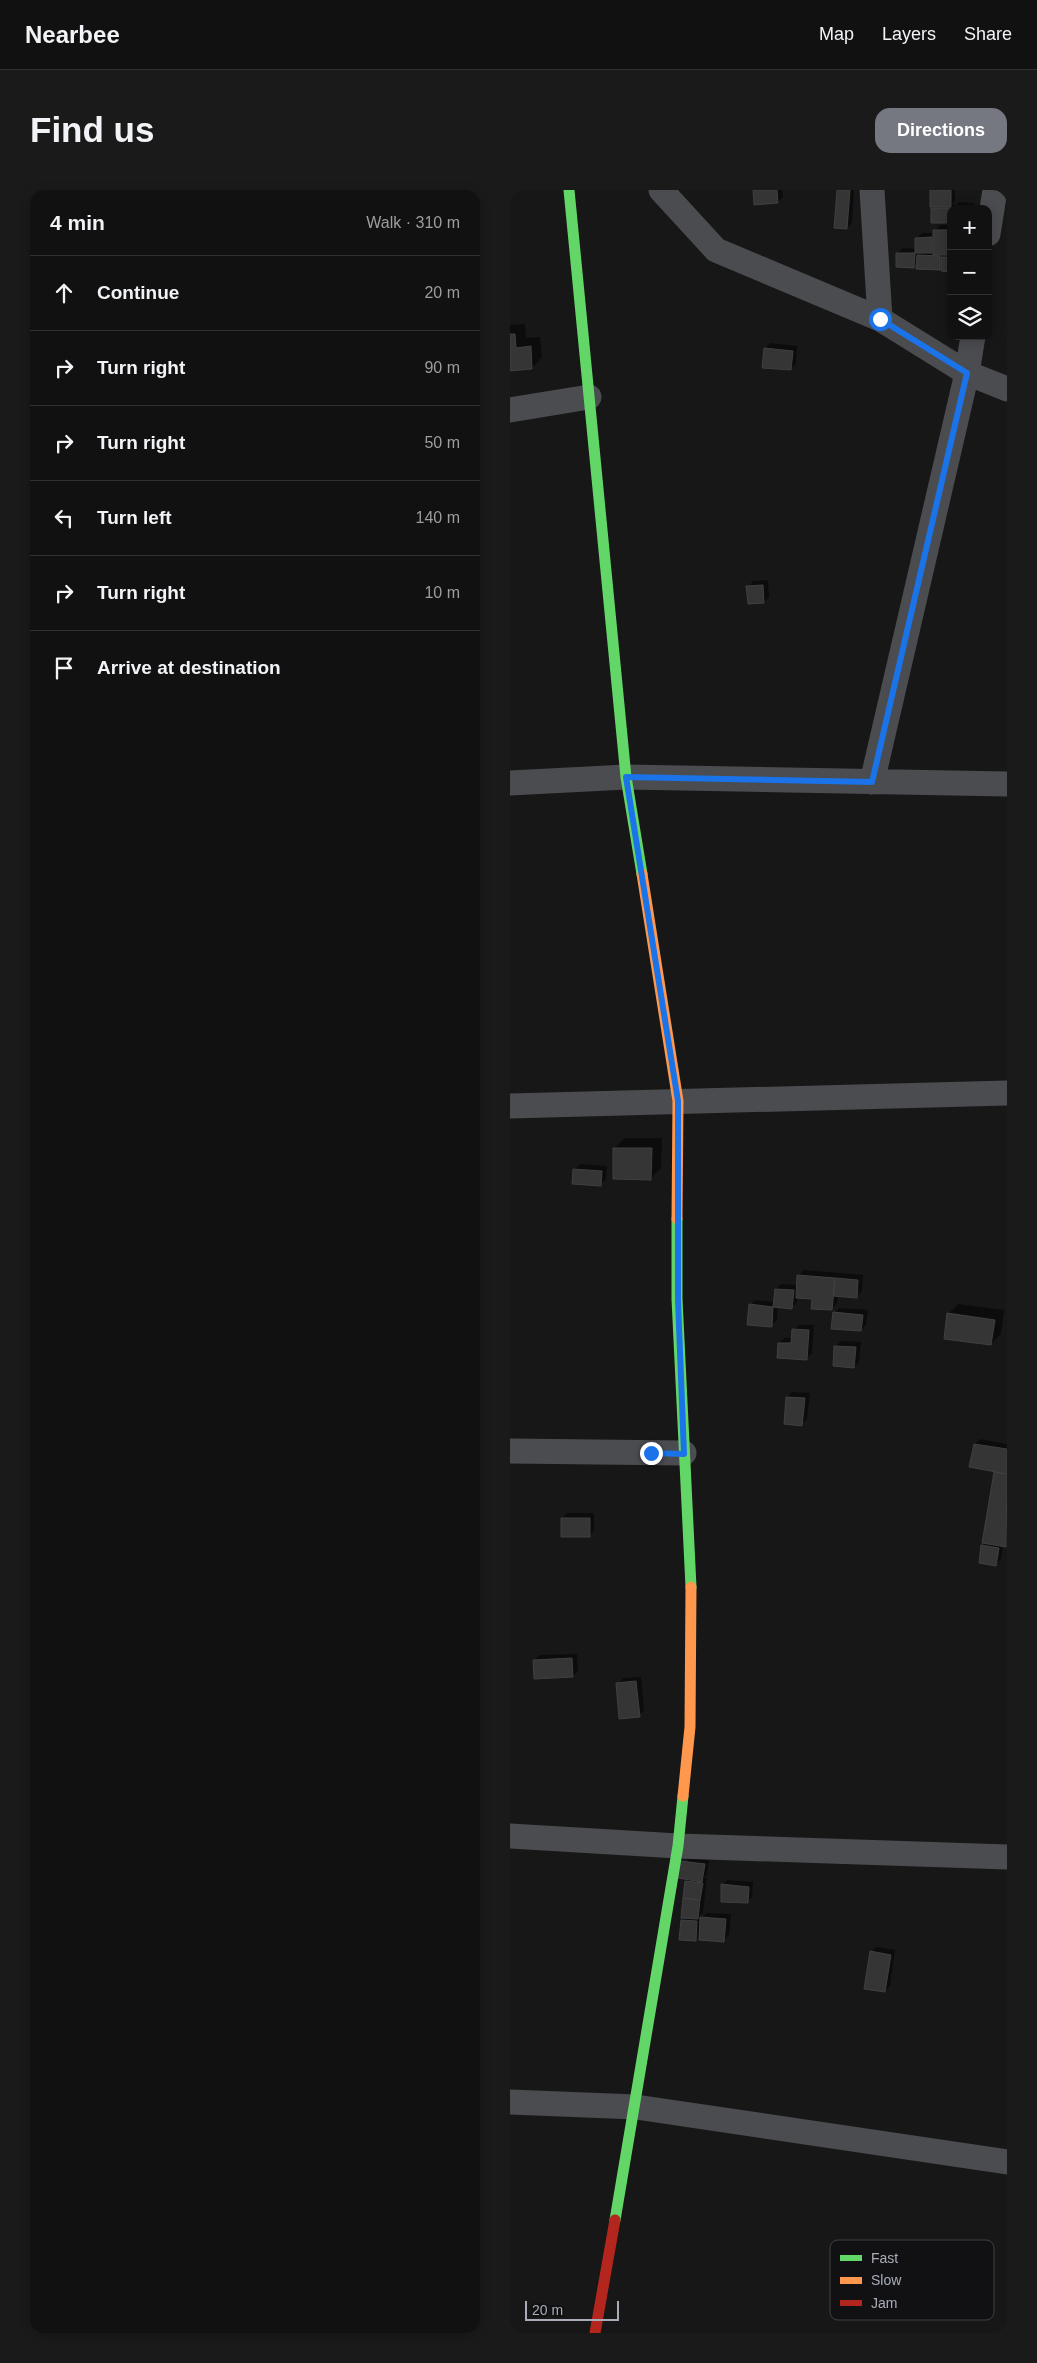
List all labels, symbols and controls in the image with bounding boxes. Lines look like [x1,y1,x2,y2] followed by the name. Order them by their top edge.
[25,21,120,48] text: Nearbee
[819,24,854,44] text: Map
[882,24,936,44] text: Layers
[964,24,1012,44] text: Share
[875,108,1007,153] button: Directions
[30,110,154,149] text: Find us
[947,205,992,340] map controls
[947,205,992,250] button: +
[50,211,105,234] text: 4 min
[366,214,460,231] text: Walk · 310 m
[947,250,992,295] button: −
[50,279,78,307] icon: ahead
[97,282,179,303] text: Continue
[424,284,460,301] text: 20 m
[947,295,992,340] button: layers
[869,308,892,331] route start
[50,354,78,382] icon: right
[97,357,185,378] text: Turn right
[424,359,460,376] text: 90 m
[50,429,78,457] icon: right
[97,432,185,453] text: Turn right
[424,434,460,451] text: 50 m
[50,504,78,532] icon: left
[97,507,172,528] text: Turn left
[416,509,460,526] text: 140 m
[50,579,78,607] icon: right
[97,582,185,603] text: Turn right
[424,584,460,601] text: 10 m
[50,654,78,682] icon: arrive
[97,657,281,678] text: Arrive at destination
[640,1442,663,1465] route end
[830,2240,994,2320] legend
[871,2250,898,2266] text: Fast
[871,2272,902,2288] text: Slow
[871,2295,897,2311] text: Jam
[525,2298,619,2321] scale bar
[532,2302,563,2318] text: 20 m

